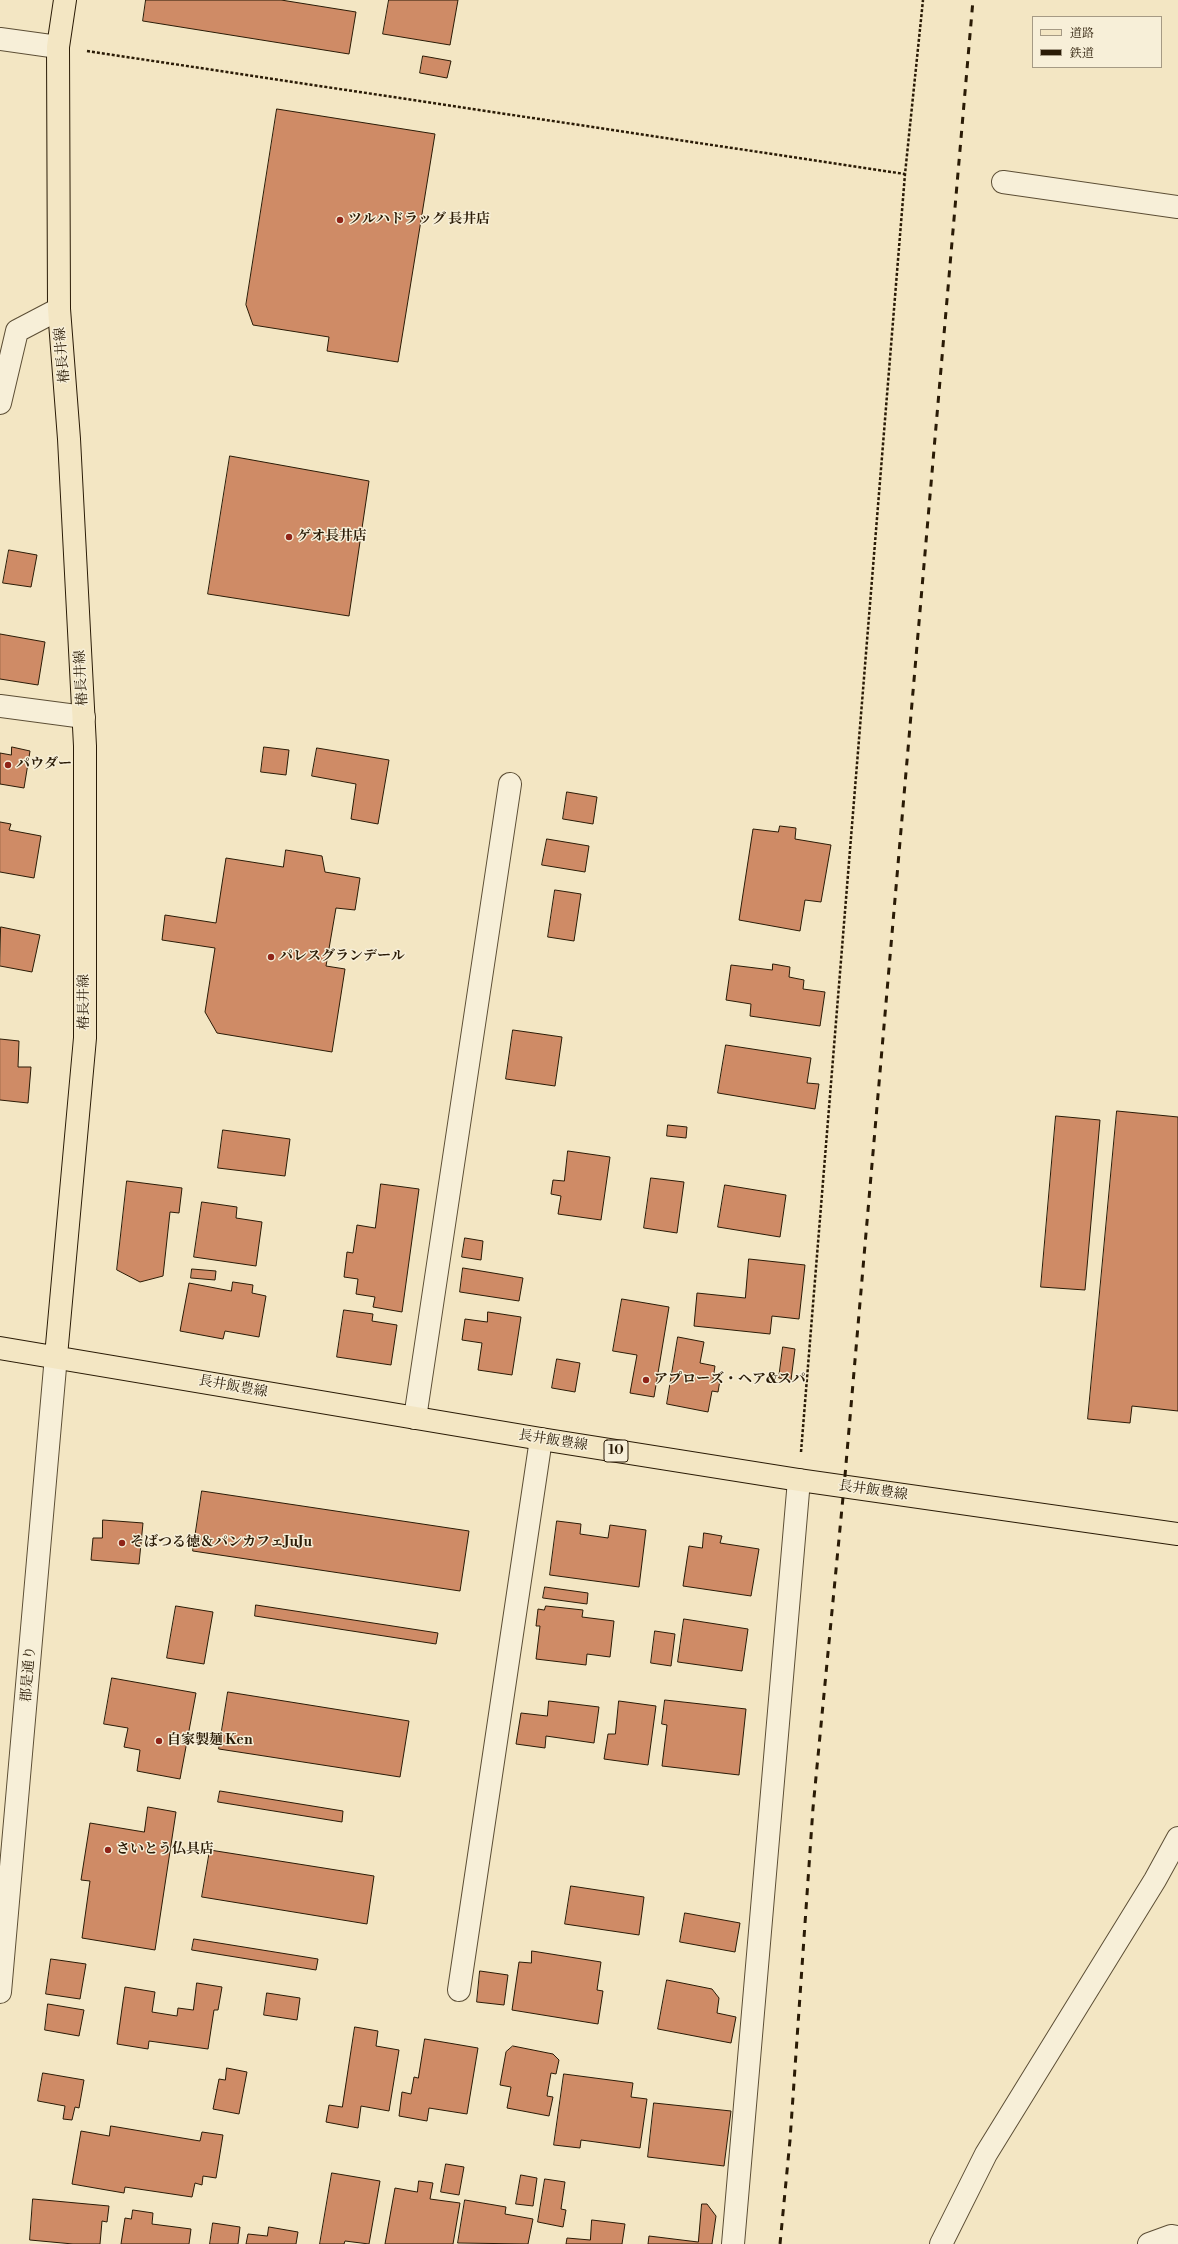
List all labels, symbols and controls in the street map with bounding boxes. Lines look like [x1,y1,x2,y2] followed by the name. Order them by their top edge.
[1032,16,1162,68] legend
[1070,26,1094,41] text: 道路
[1070,46,1094,61] text: 鉄道
[348,212,490,228] place label: ツルハドラッグ 長井店
[335,215,345,225] marker: ツルハドラッグ 長井店
[52,326,74,384] street label: 椿長井線
[297,529,367,545] place label: ゲオ長井店
[284,532,294,542] marker: ゲオ長井店
[72,650,92,706] street label: 椿長井線
[16,757,72,773] place label: パウダー
[3,760,13,770] marker: パウダー
[279,949,405,965] place label: パレスグランデール
[266,952,276,962] marker: パレスグランデール
[77,974,93,1030] street label: 椿長井線
[654,1372,806,1388] place label: アプローズ・ヘア&スパ
[197,1373,269,1401] street label: 長井飯豊線
[641,1375,651,1385] marker: アプローズ・ヘア&スパ
[517,1427,589,1455] street label: 長井飯豊線
[604,1440,628,1462] road number: 10
[837,1478,909,1504] street label: 長井飯豊線
[130,1535,312,1551] place label: そばつる徳＆パンカフェJuJu
[117,1538,127,1548] marker: そばつる徳＆パンカフェJuJu
[18,1645,40,1703] street label: 郡是通り
[167,1733,252,1749] place label: 自家製麺 Ken
[154,1736,164,1746] marker: 自家製麺 Ken
[116,1842,214,1858] place label: さいとう仏具店
[103,1845,113,1855] marker: さいとう仏具店

